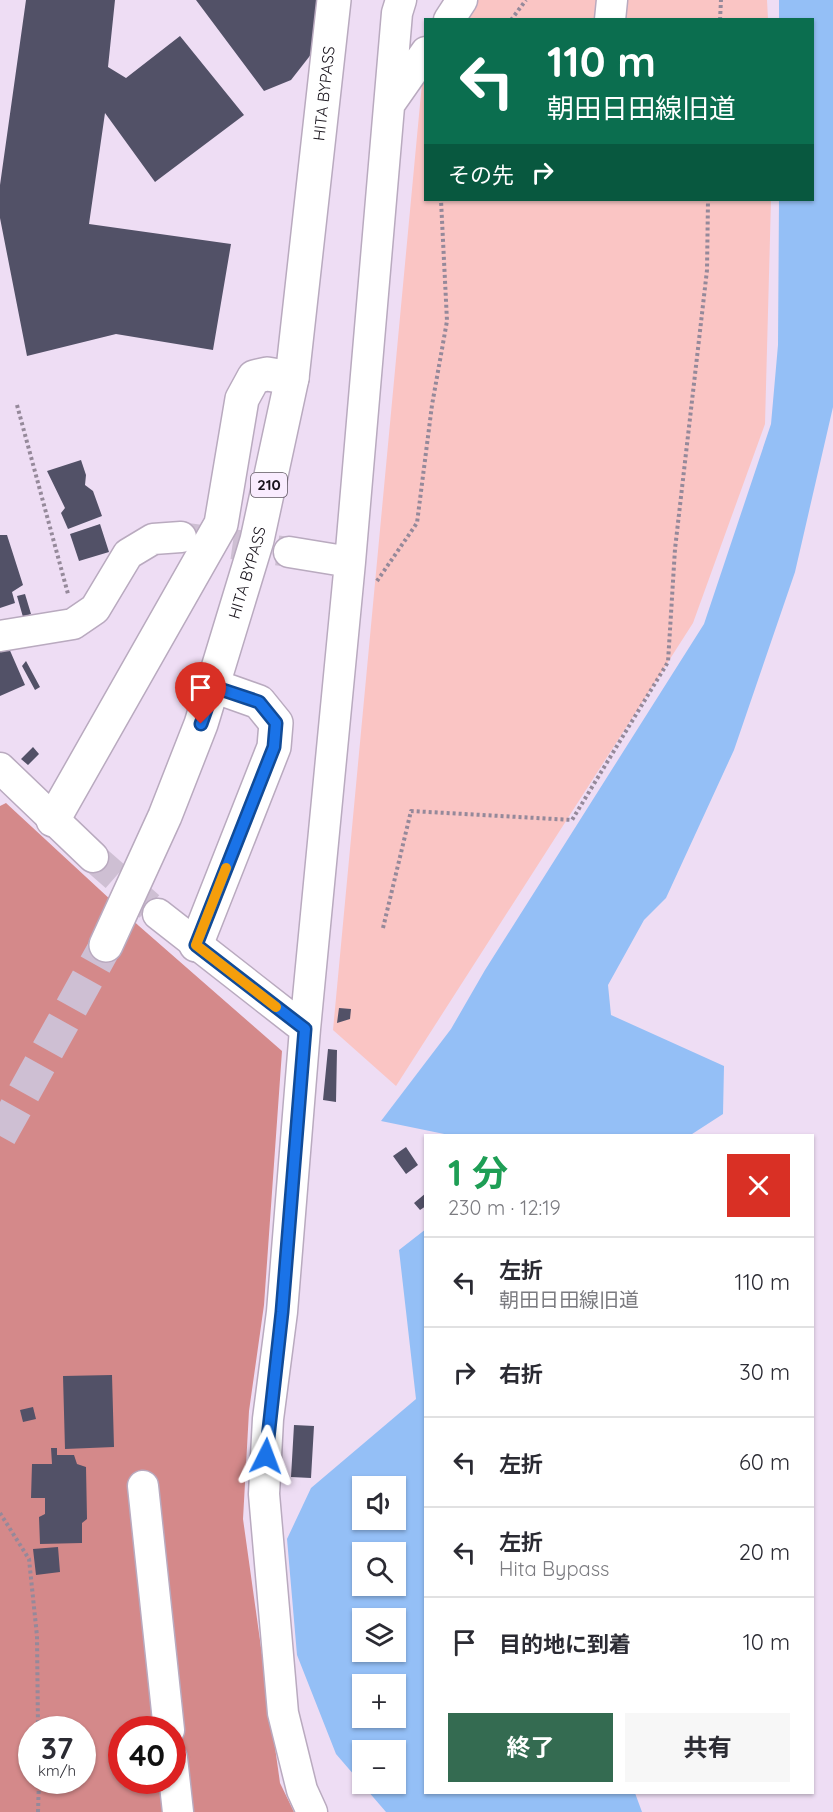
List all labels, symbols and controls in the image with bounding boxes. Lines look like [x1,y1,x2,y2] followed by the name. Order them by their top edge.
[547,35,656,88] text: 110 m
[448,42,526,120] icon: left
[308,45,339,142] street label: HITA BYPASS
[547,91,736,125] text: 朝田日田線旧道
[526,156,559,189] icon: right
[448,161,514,189] text: その先
[251,473,287,497] road number: 210
[224,524,270,621] street label: HITA BYPASS
[175,662,226,724] pin
[184,671,217,704] icon: arrive
[448,1150,508,1195] text: 1 分
[727,1154,790,1217] button: close
[448,1195,561,1220] text: 230 m · 12:19
[499,1256,543,1284] text: 左折
[448,1266,481,1299] icon: left
[735,1268,790,1296] text: 110 m
[499,1287,639,1312] text: 朝田日田線旧道
[448,1356,481,1389] icon: right
[739,1358,790,1386] text: 30 m
[499,1360,543,1388] text: 右折
[234,1424,298,1488] position arrow
[448,1446,481,1479] icon: left
[739,1448,790,1476] text: 60 m
[499,1450,543,1478] text: 左折
[352,1476,406,1794] map controls
[352,1476,406,1530] button: sound
[499,1528,543,1556] text: 左折
[448,1536,481,1569] icon: left
[739,1538,790,1566] text: 20 m
[352,1542,406,1596] button: search
[499,1556,609,1581] text: Hita Bypass
[352,1608,406,1662] button: layers
[448,1626,481,1659] icon: arrive
[743,1628,790,1656] text: 10 m
[499,1630,631,1658] text: 目的地に到着
[352,1674,406,1728] button: +
[448,1713,613,1782] button: 終了
[625,1713,790,1782] button: 共有
[108,1716,186,1794] speed limit sign: 40
[41,1729,73,1767] text: 37
[352,1740,406,1794] button: −
[38,1761,76,1780] text: km/h

